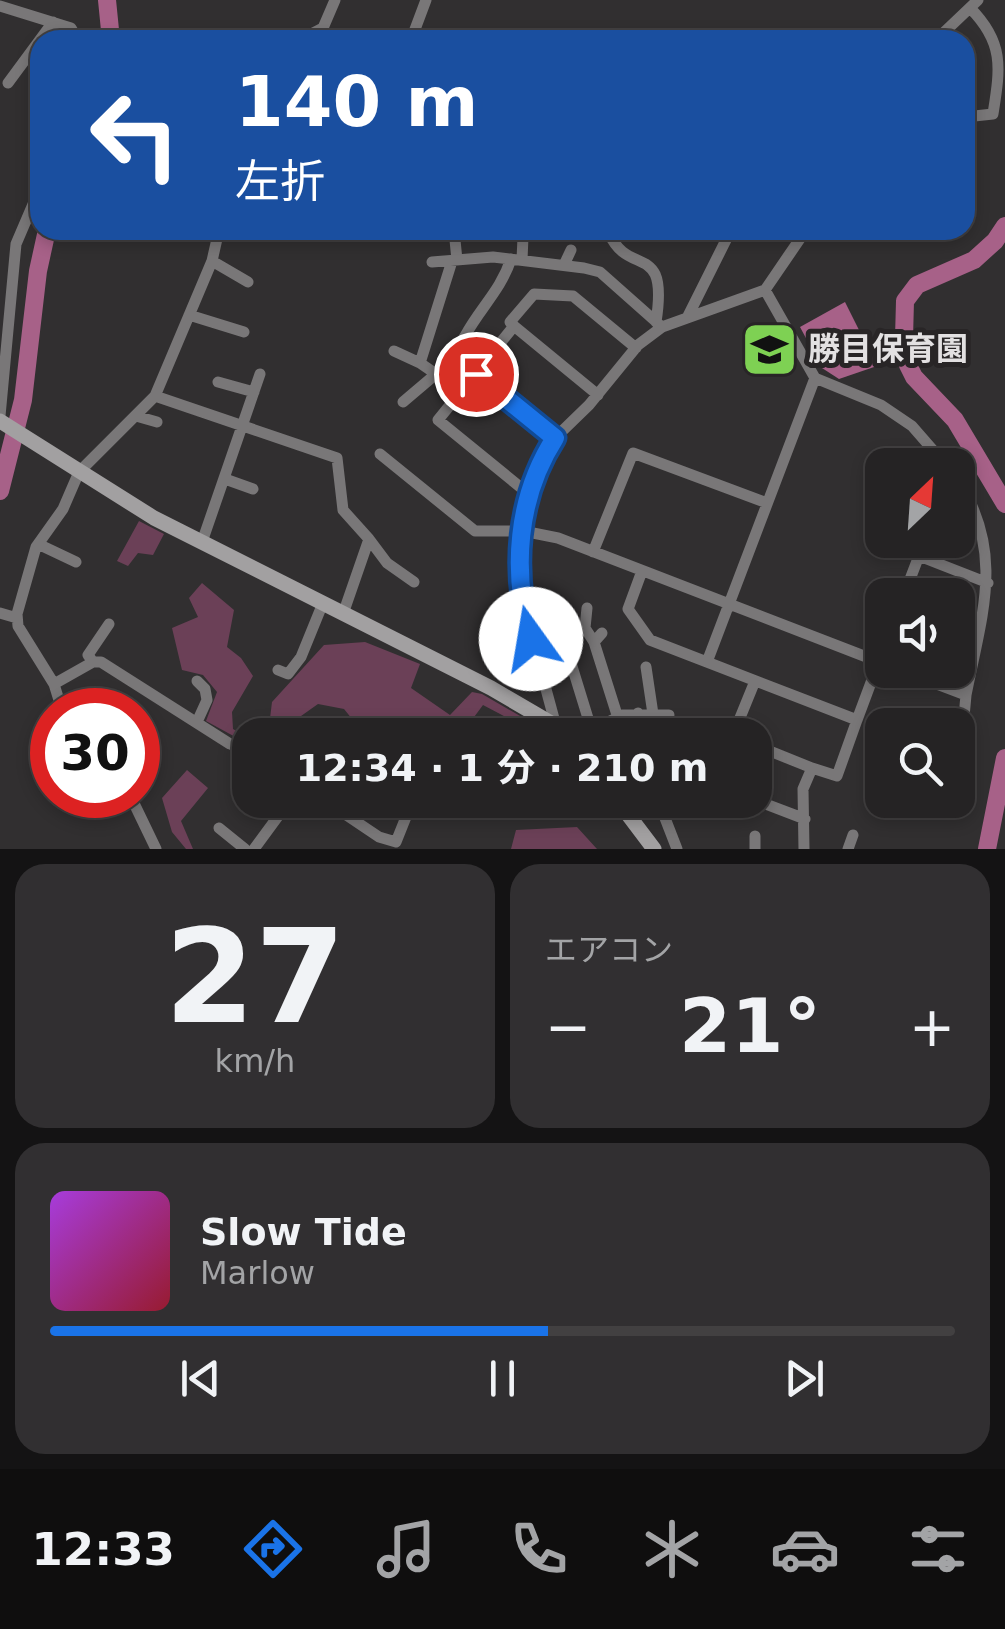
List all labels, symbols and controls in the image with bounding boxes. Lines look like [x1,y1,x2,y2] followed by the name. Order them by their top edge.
[235,61,478,143] text: 140 m
[70,70,200,200] icon: left
[235,155,325,208] text: 左折
[739,319,799,379] school or university icon: 勝目保育園
[808,330,968,368] place label: 勝目保育園
[434,332,519,417] pin
[449,347,504,402] icon: arrive
[865,448,975,558] north arrow
[865,448,975,818] map controls
[865,578,975,688] button: sound
[479,587,583,691] position arrow
[30,688,160,818] speed limit sign: 30
[865,708,975,818] button: search
[296,746,708,790] text: 12:34 · 1 分 · 210 m
[165,901,345,1053] text: 27
[545,931,673,969] text: エアコン
[679,982,821,1070] text: 21°
[545,995,591,1059] text: −
[909,995,955,1059] text: +
[215,1042,295,1080] text: km/h
[200,1210,407,1254] text: Slow Tide
[200,1254,315,1292] text: Marlow
[173,1351,228,1406] icon: previous
[475,1351,530,1406] icon: pause
[777,1351,832,1406] icon: next
[238,1514,308,1584] icon: directions
[371,1514,441,1584] icon: music
[504,1514,574,1584] icon: phone
[637,1514,707,1584] icon: climate
[770,1514,840,1584] icon: car
[903,1514,973,1584] icon: filters
[32,1523,175,1576] text: 12:33

